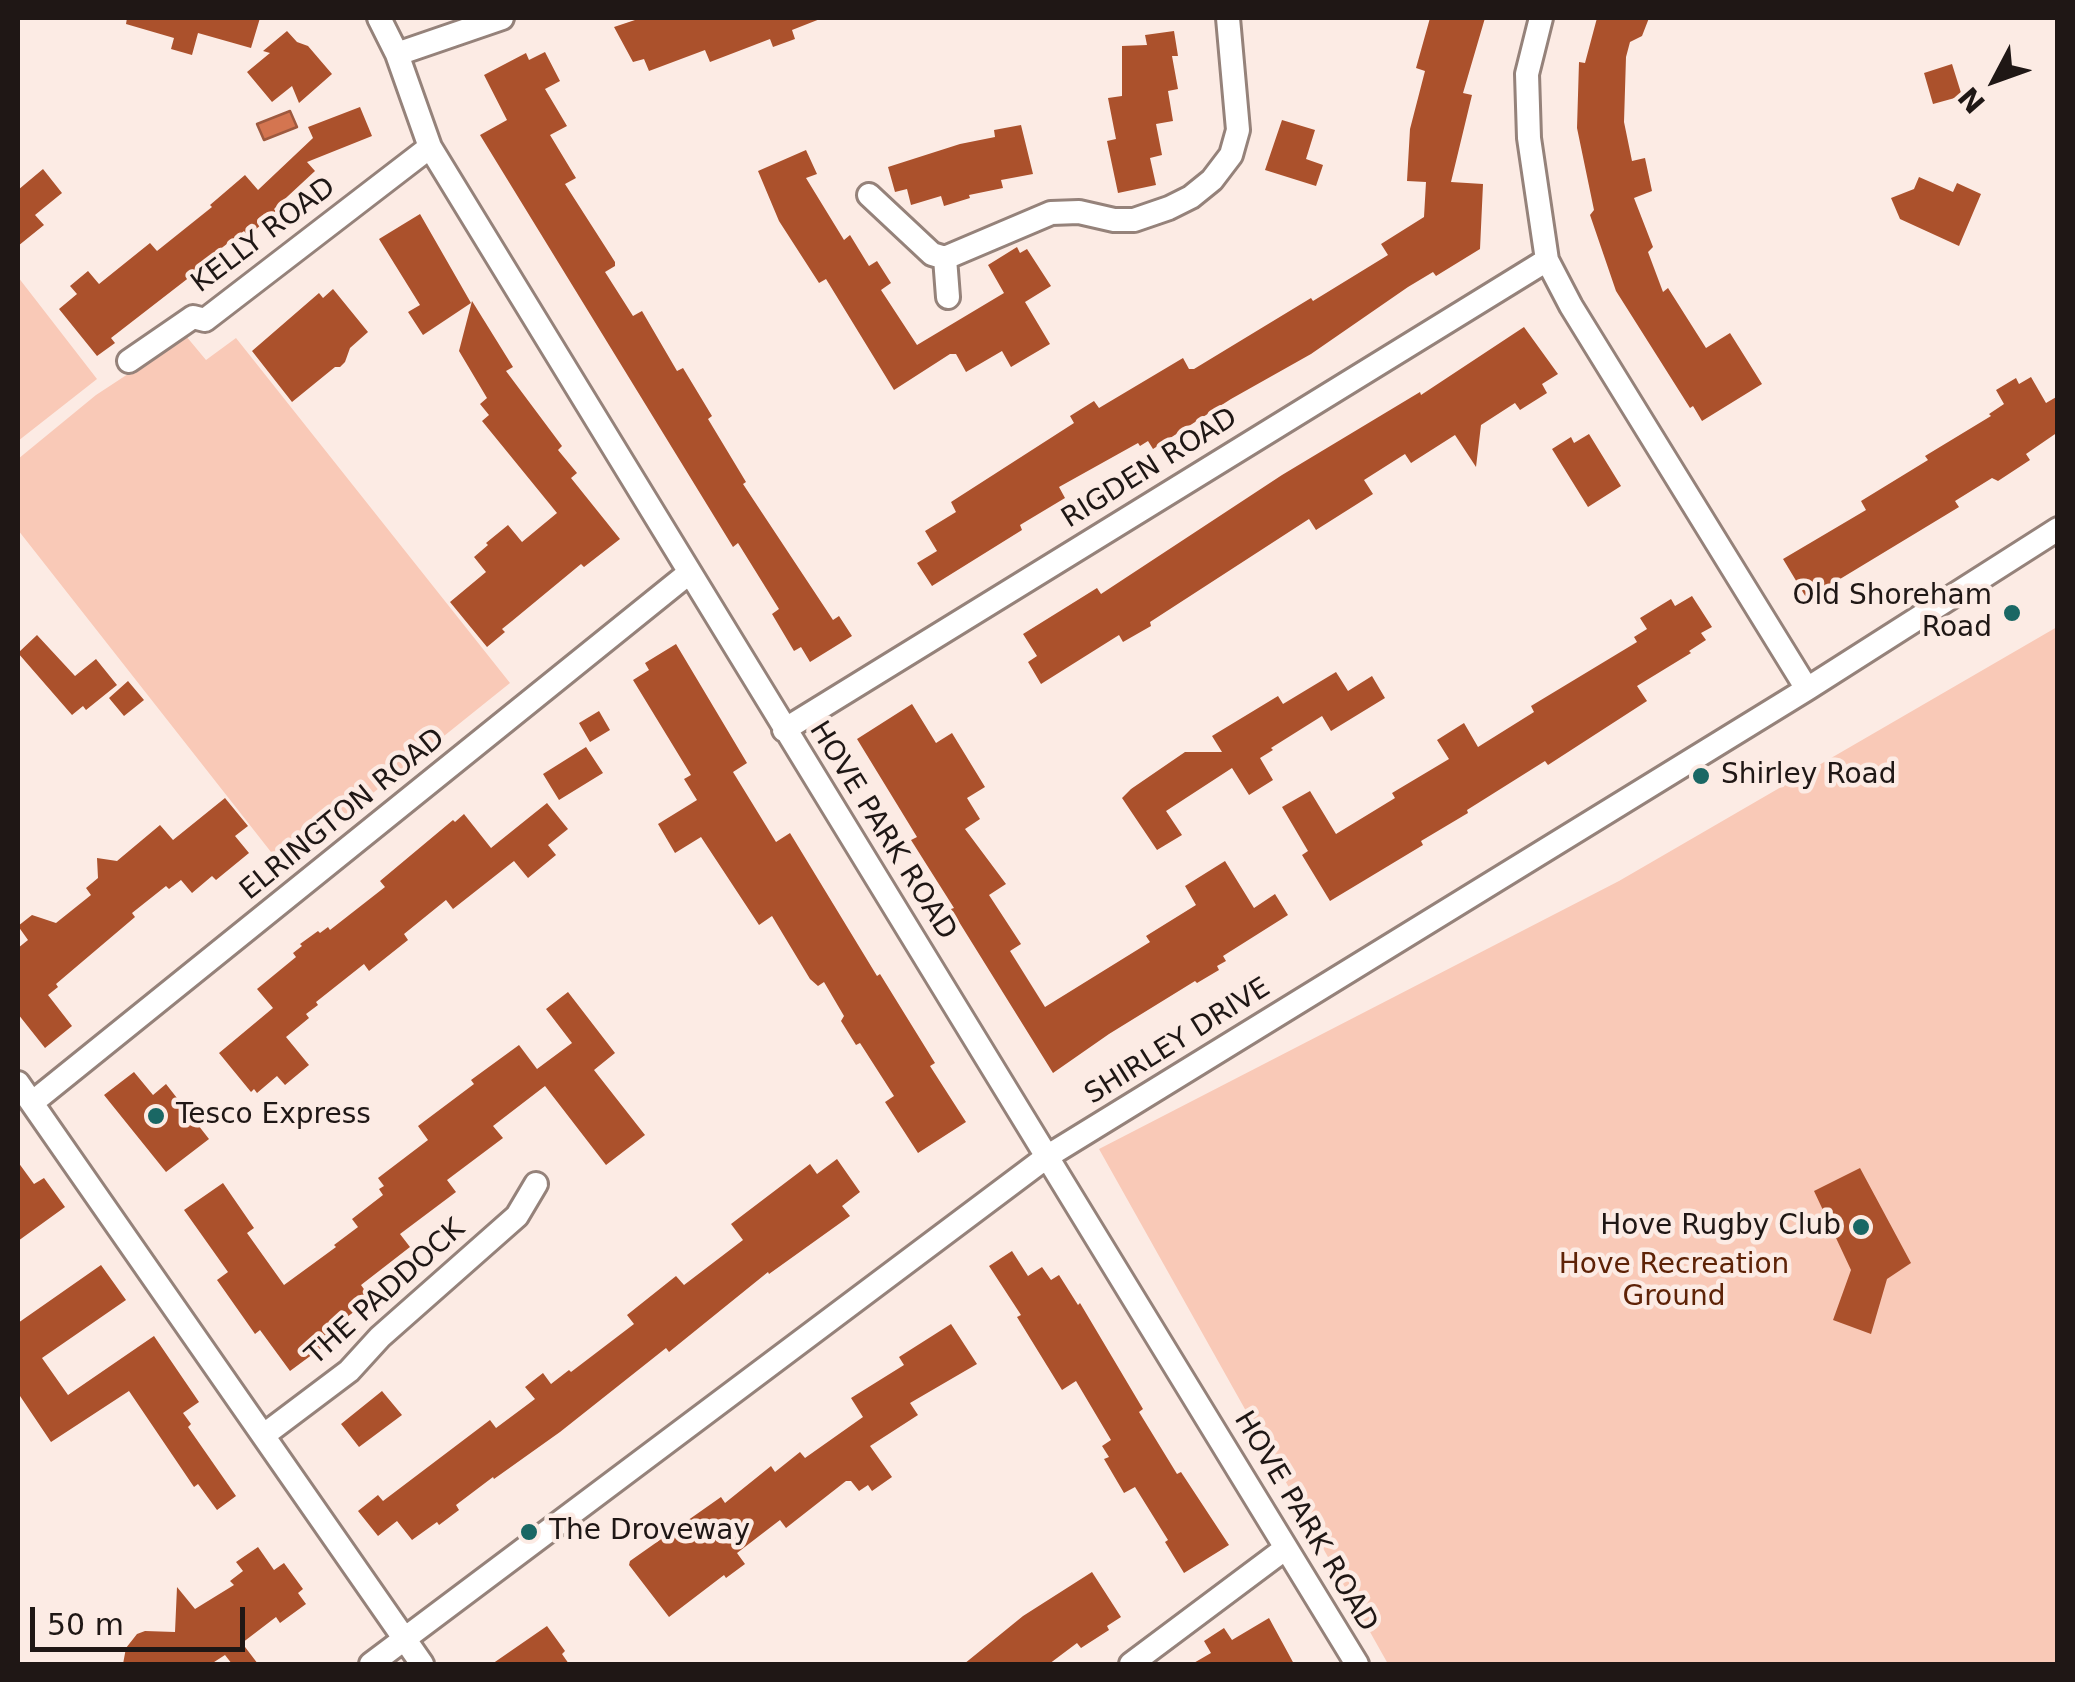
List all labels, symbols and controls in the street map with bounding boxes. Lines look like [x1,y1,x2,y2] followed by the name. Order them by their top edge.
[1945,30,2045,130] north arrow
[1952,80,1992,120] text: N
[186,171,342,301] street label: KELLY ROAD
[1056,402,1244,536] street label: RIGDEN ROAD
[1793,580,1992,646] place label: Old Shoreham Road
[2001,602,2023,624] marker: Old Shoreham Road
[801,716,963,946] street label: HOVE PARK ROAD
[234,722,452,908] street label: ELRINGTON ROAD
[1721,759,1897,793] place label: Shirley Road
[1690,765,1712,787] marker: Shirley Road
[1079,972,1277,1112] street label: SHIRLEY DRIVE
[176,1099,371,1133] place label: Tesco Express
[145,1105,167,1127] marker: Tesco Express
[1600,1210,1841,1244] place label: Hove Rugby Club
[300,1213,472,1373] street label: THE PADDOCK
[1850,1216,1872,1238] marker: Hove Rugby Club
[1559,1249,1789,1315] park label: Hove Recreation Ground
[1226,1406,1384,1638] street label: HOVE PARK ROAD
[549,1515,750,1549] place label: The Droveway
[518,1521,540,1543] marker: The Droveway
[35,1587,250,1649] scale bar
[47,1607,124,1642] text: 50 m

